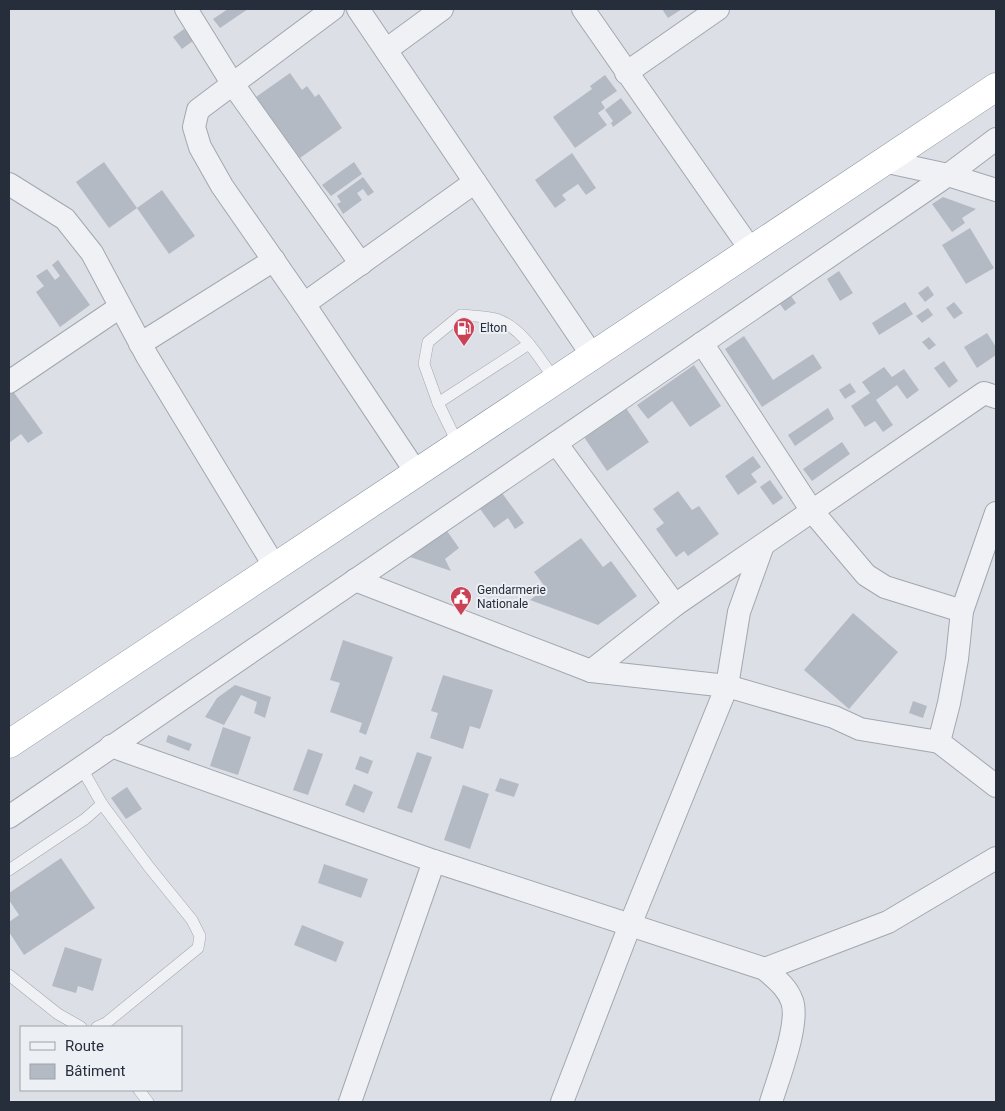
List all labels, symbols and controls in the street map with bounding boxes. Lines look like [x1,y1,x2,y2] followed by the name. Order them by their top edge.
[452,316,476,347] fuel station icon: Elton
[480,321,507,335] place label: Elton
[477,583,546,611] place label: Gendarmerie Nationale
[449,585,473,616] public building icon: Gendarmerie Nationale
[20,1026,182,1091] legend
[65,1037,104,1055] text: Route
[65,1062,125,1080] text: Bâtiment

